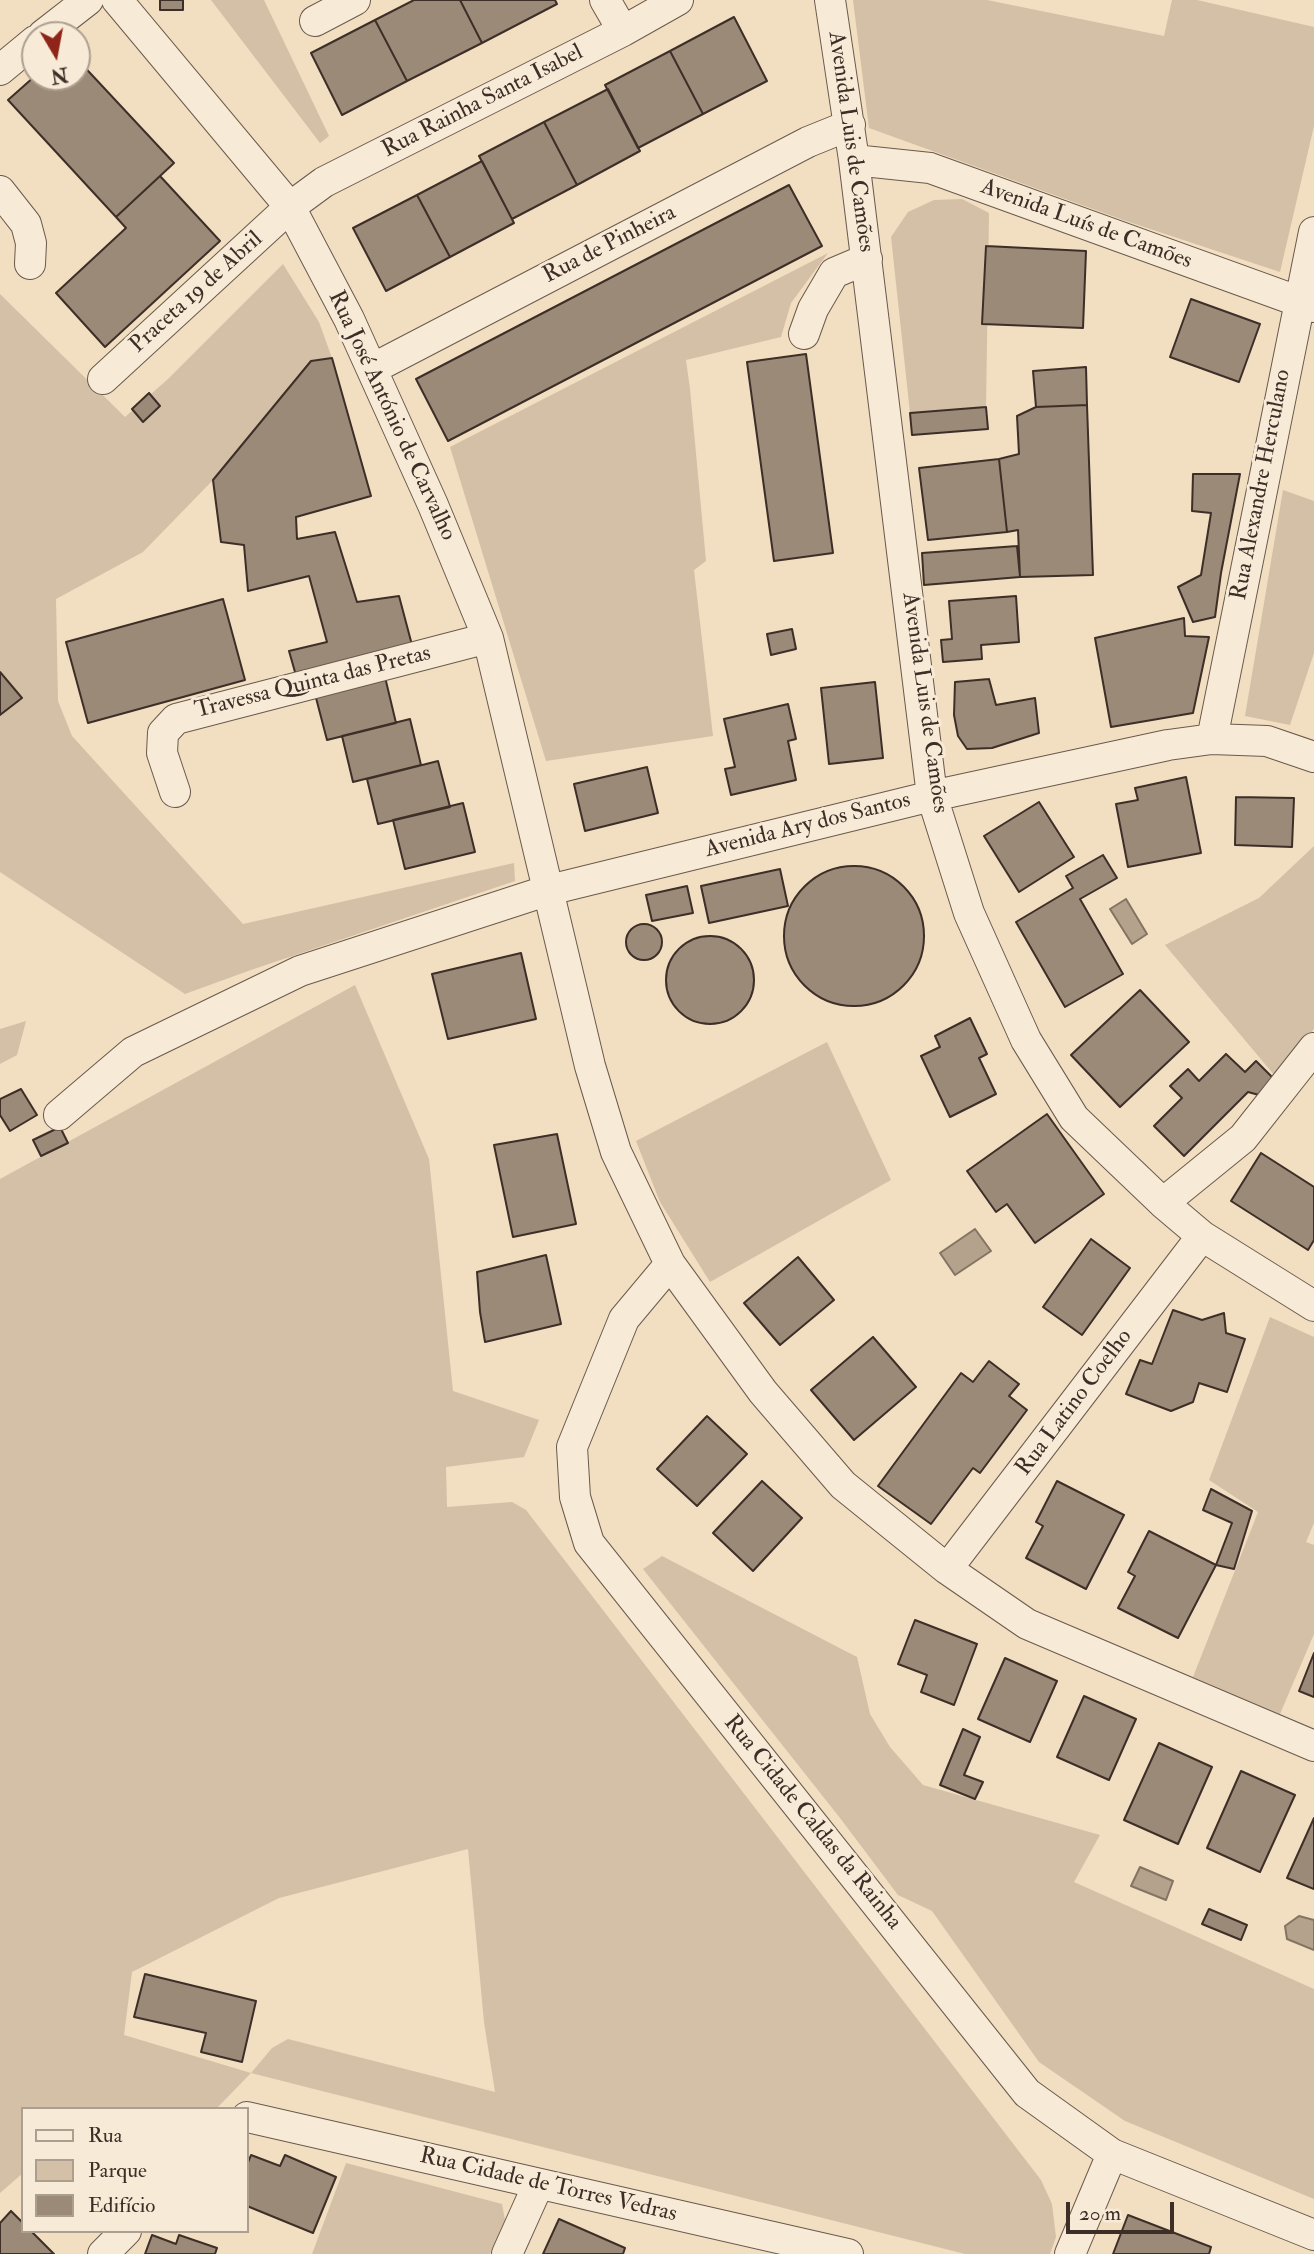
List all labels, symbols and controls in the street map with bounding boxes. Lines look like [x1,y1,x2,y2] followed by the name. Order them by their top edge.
[21,21,91,91] north arrow
[821,30,879,254] street label: Avenida Luis de Camões
[378,39,588,165] street label: Rua Rainha Santa Isabel
[49,61,70,88] text: N
[977,174,1195,276] street label: Avenida Luís de Camões
[539,200,681,290] street label: Rua de Pinheira
[125,226,269,360] street label: Praceta 19 de Abril
[321,287,461,545] street label: Rua José António de Carvalho
[1226,367,1298,603] street label: Rua Alexandre Herculano
[895,591,953,815] street label: Avenida Luis de Camões
[192,640,434,726] street label: Travessa Quinta das Pretas
[703,787,913,865] street label: Avenida Ary dos Santos
[1011,1324,1139,1482] street label: Rua Latino Coelho
[717,1710,907,1936] street label: Rua Cidade Caldas da Rainha
[21,2107,248,2233] legend
[88,2122,122,2149] text: Rua
[417,2143,679,2229] street label: Rua Cidade de Torres Vedras
[88,2157,147,2184] text: Parque
[1069,2188,1178,2232] scale bar
[88,2192,155,2219] text: Edifício
[1079,2200,1121,2227] text: 20 m

